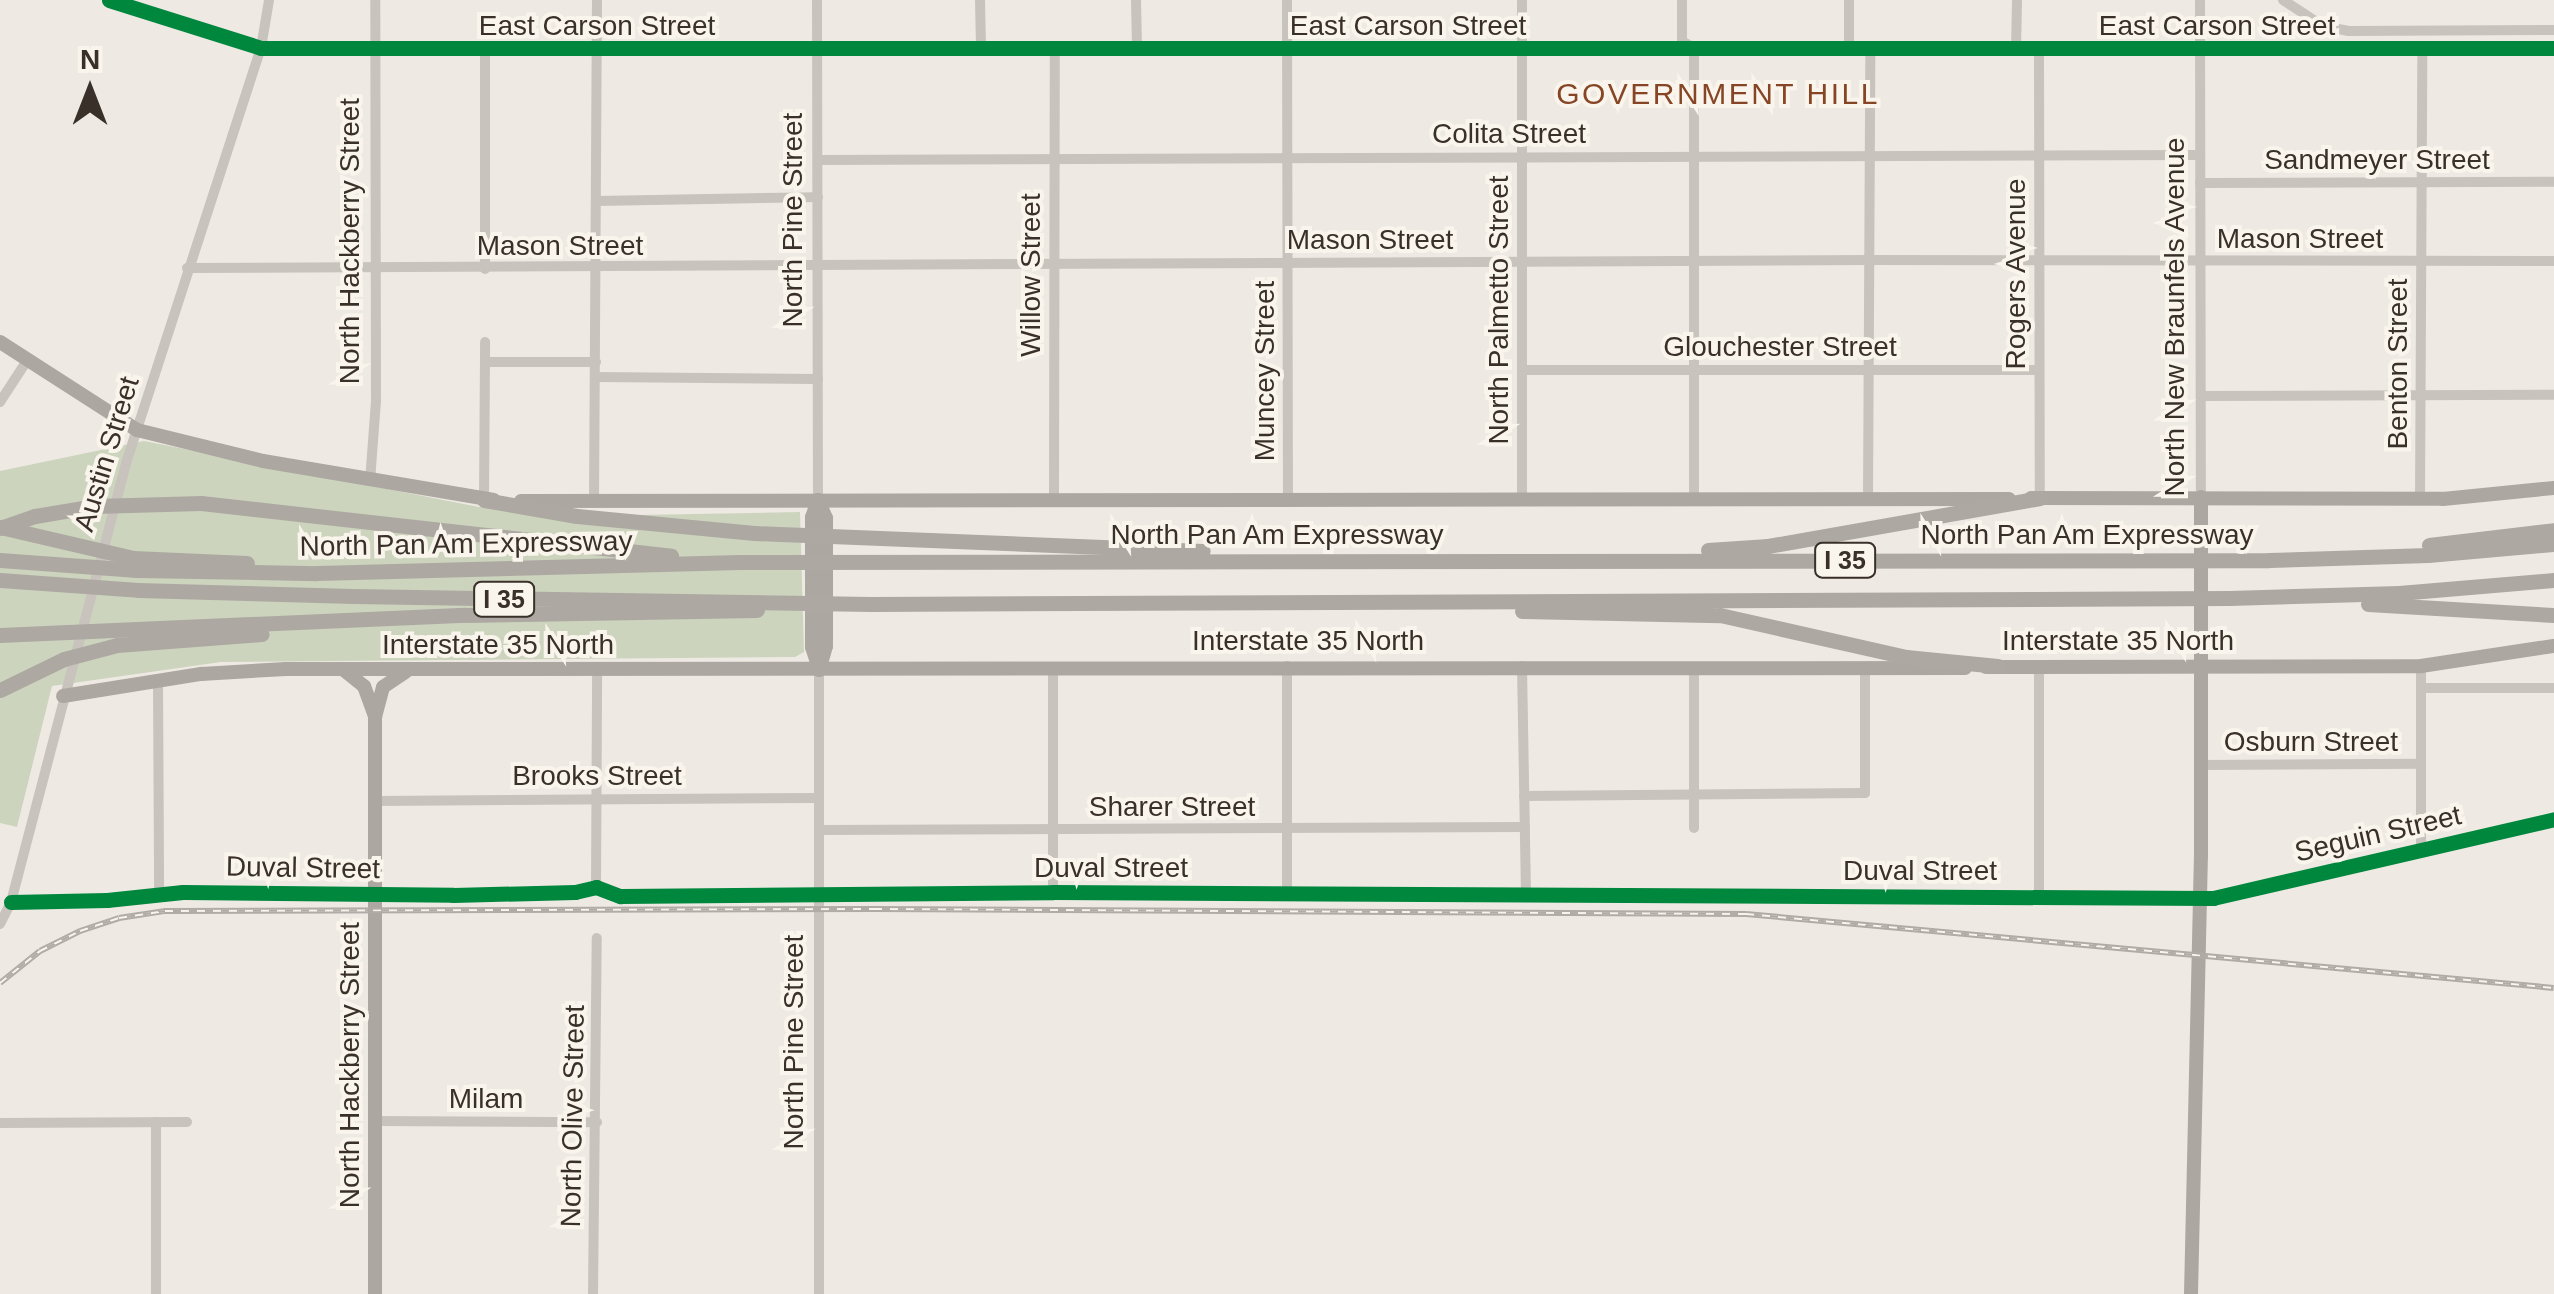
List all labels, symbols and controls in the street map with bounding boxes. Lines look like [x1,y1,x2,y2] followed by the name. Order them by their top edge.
[479,9,715,43] street label: East Carson Street
[1290,9,1526,43] street label: East Carson Street
[2099,9,2335,43] street label: East Carson Street
[40,40,140,140] north arrow
[80,44,100,75] text: N
[1556,76,1880,112] district label: GOVERNMENT HILL
[333,98,367,384] street label: North Hackberry Street
[776,113,810,327] street label: North Pine Street
[1432,117,1586,151] street label: Colita Street
[2158,137,2192,497] street label: North New Braunfels Avenue
[2264,143,2490,177] street label: Sandmeyer Street
[1482,175,1516,445] street label: North Palmetto Street
[1999,178,2033,370] street label: Rogers Avenue
[1014,193,1048,357] street label: Willow Street
[2217,222,2383,256] street label: Mason Street
[1287,223,1453,257] street label: Mason Street
[477,229,643,263] street label: Mason Street
[2381,278,2415,450] street label: Benton Street
[1248,281,1282,461] street label: Muncey Street
[1663,330,1897,364] street label: Glouchester Street
[68,372,146,536] street label: Austin Street
[1110,518,1444,552] street label: North Pan Am Expressway
[1920,518,2254,552] street label: North Pan Am Expressway
[298,524,634,564] street label: North Pan Am Expressway
[1812,540,1878,580] road number: I 35
[472,579,536,619] road number: I 35
[1192,624,1424,658] street label: Interstate 35 North
[2002,624,2234,658] street label: Interstate 35 North
[382,628,614,662] street label: Interstate 35 North
[2224,725,2398,759] street label: Osburn Street
[512,759,682,793] street label: Brooks Street
[1089,790,1255,824] street label: Sharer Street
[2292,799,2464,869] street label: Seguin Street
[226,850,380,886] street label: Duval Street
[1034,851,1188,885] street label: Duval Street
[1843,854,1997,888] street label: Duval Street
[333,922,367,1208] street label: North Hackberry Street
[777,935,811,1149] street label: North Pine Street
[554,1004,592,1228] street label: North Olive Street
[449,1082,523,1116] street label: Milam

